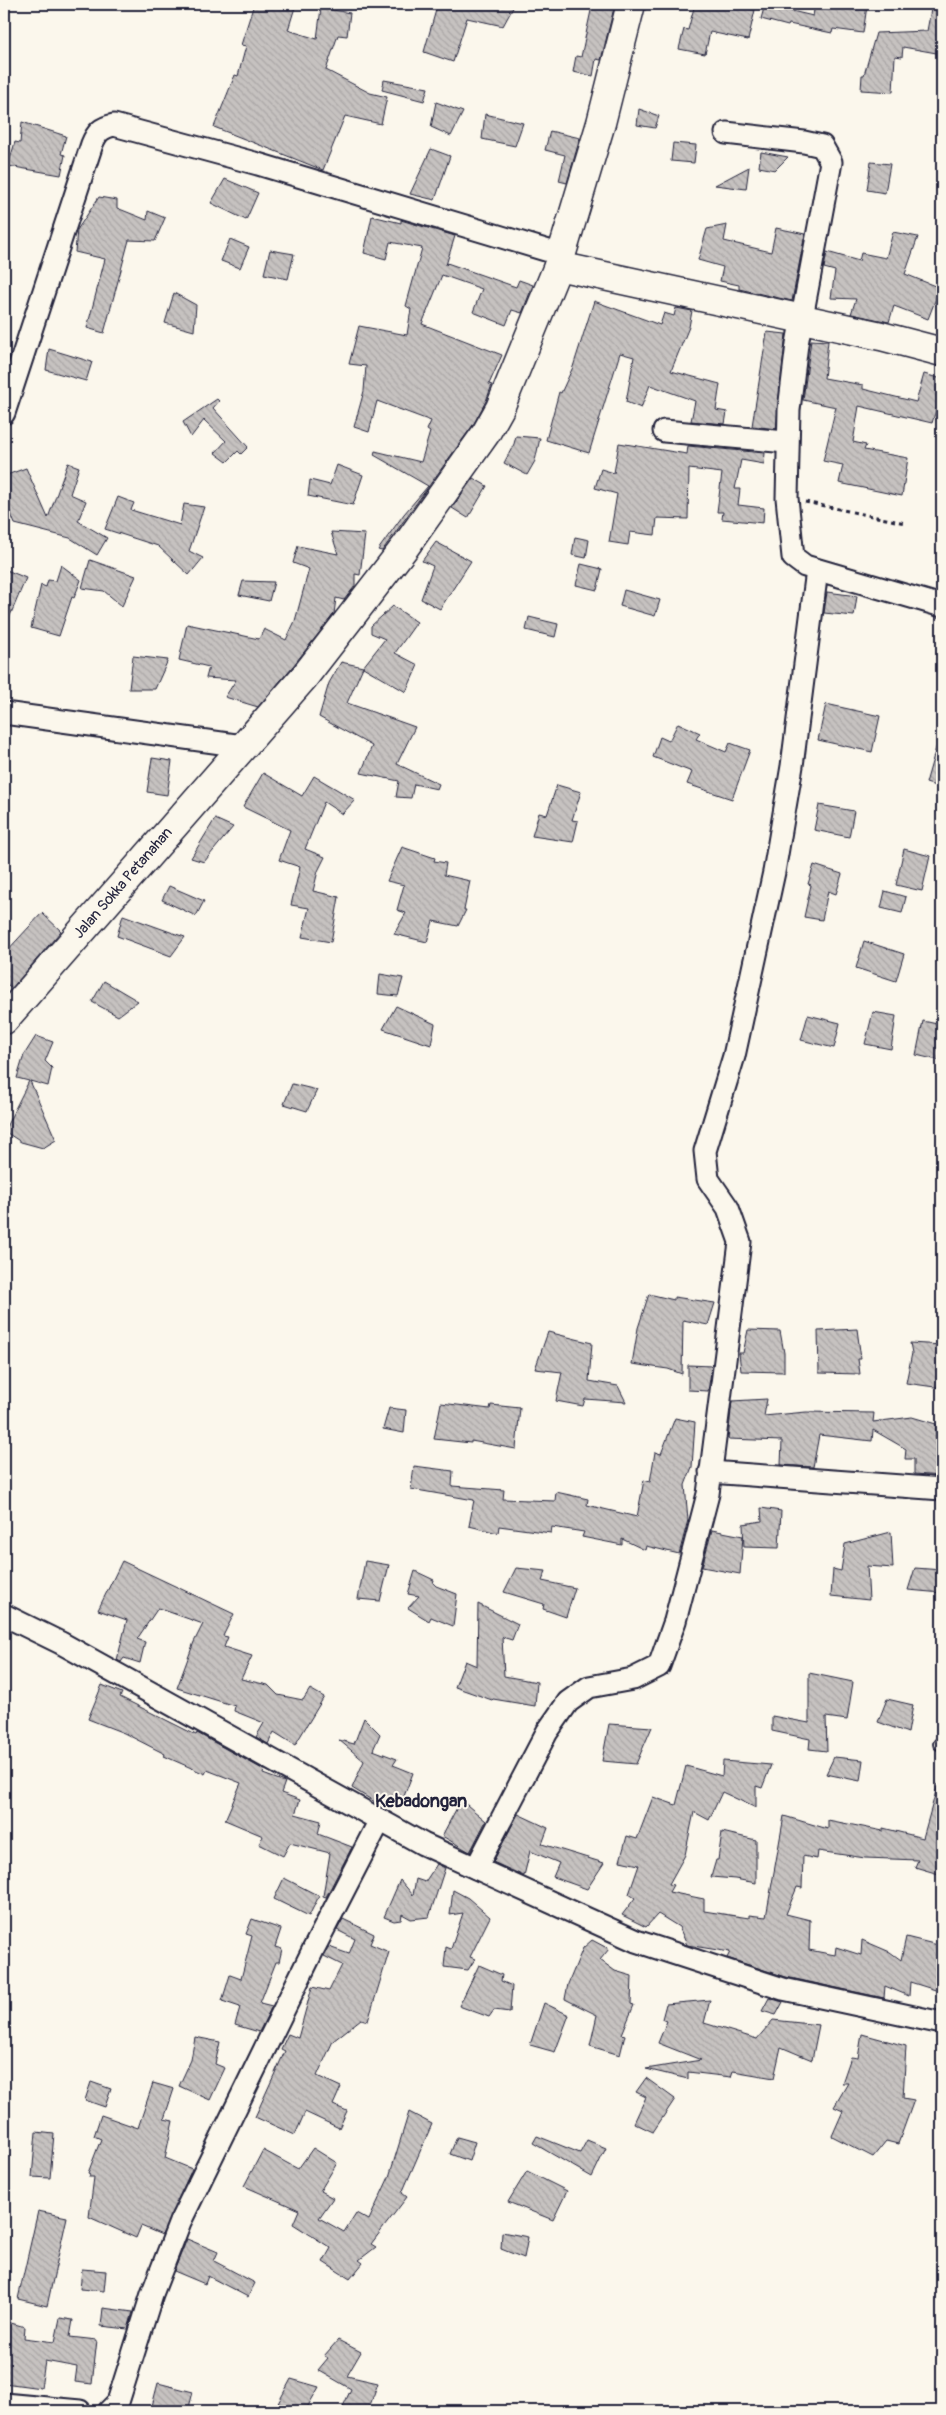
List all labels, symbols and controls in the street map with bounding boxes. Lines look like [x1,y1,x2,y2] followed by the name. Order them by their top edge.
[69,823,177,943] street label: Jalan Sokka Petanahan
[375,1790,467,1813] district label: Kebadongan

